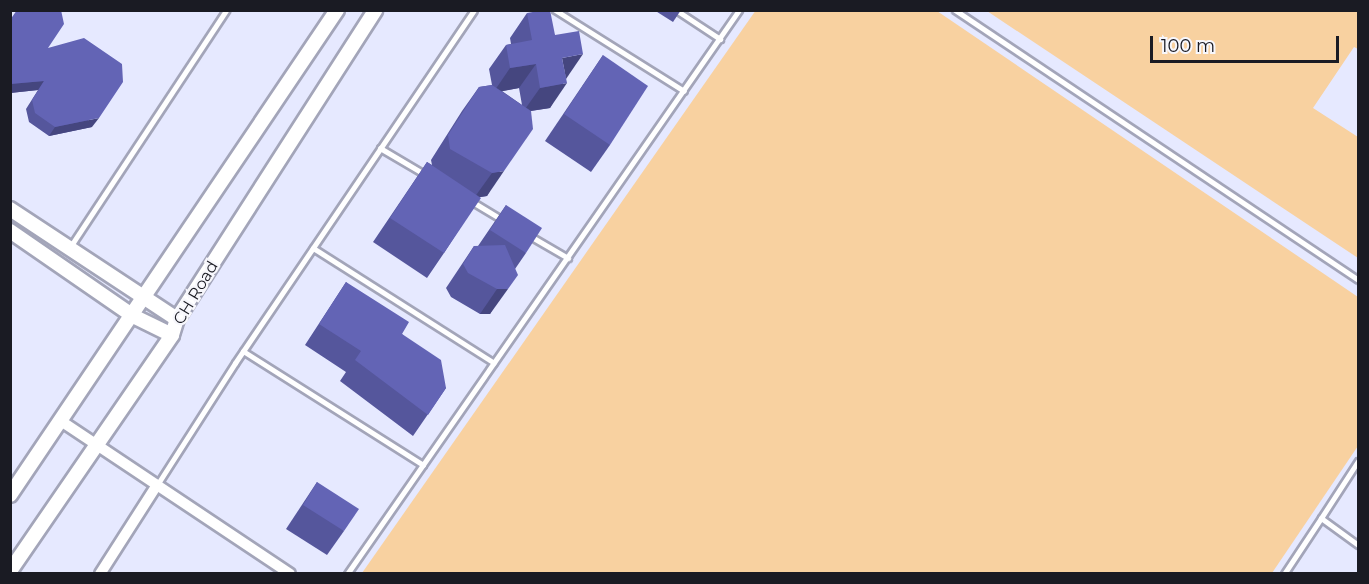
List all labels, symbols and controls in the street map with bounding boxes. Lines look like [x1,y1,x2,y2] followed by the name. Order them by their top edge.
[1153,24,1342,62] scale bar
[1161,35,1215,57] text: 100 m
[170,258,222,328] street label: CH Road

